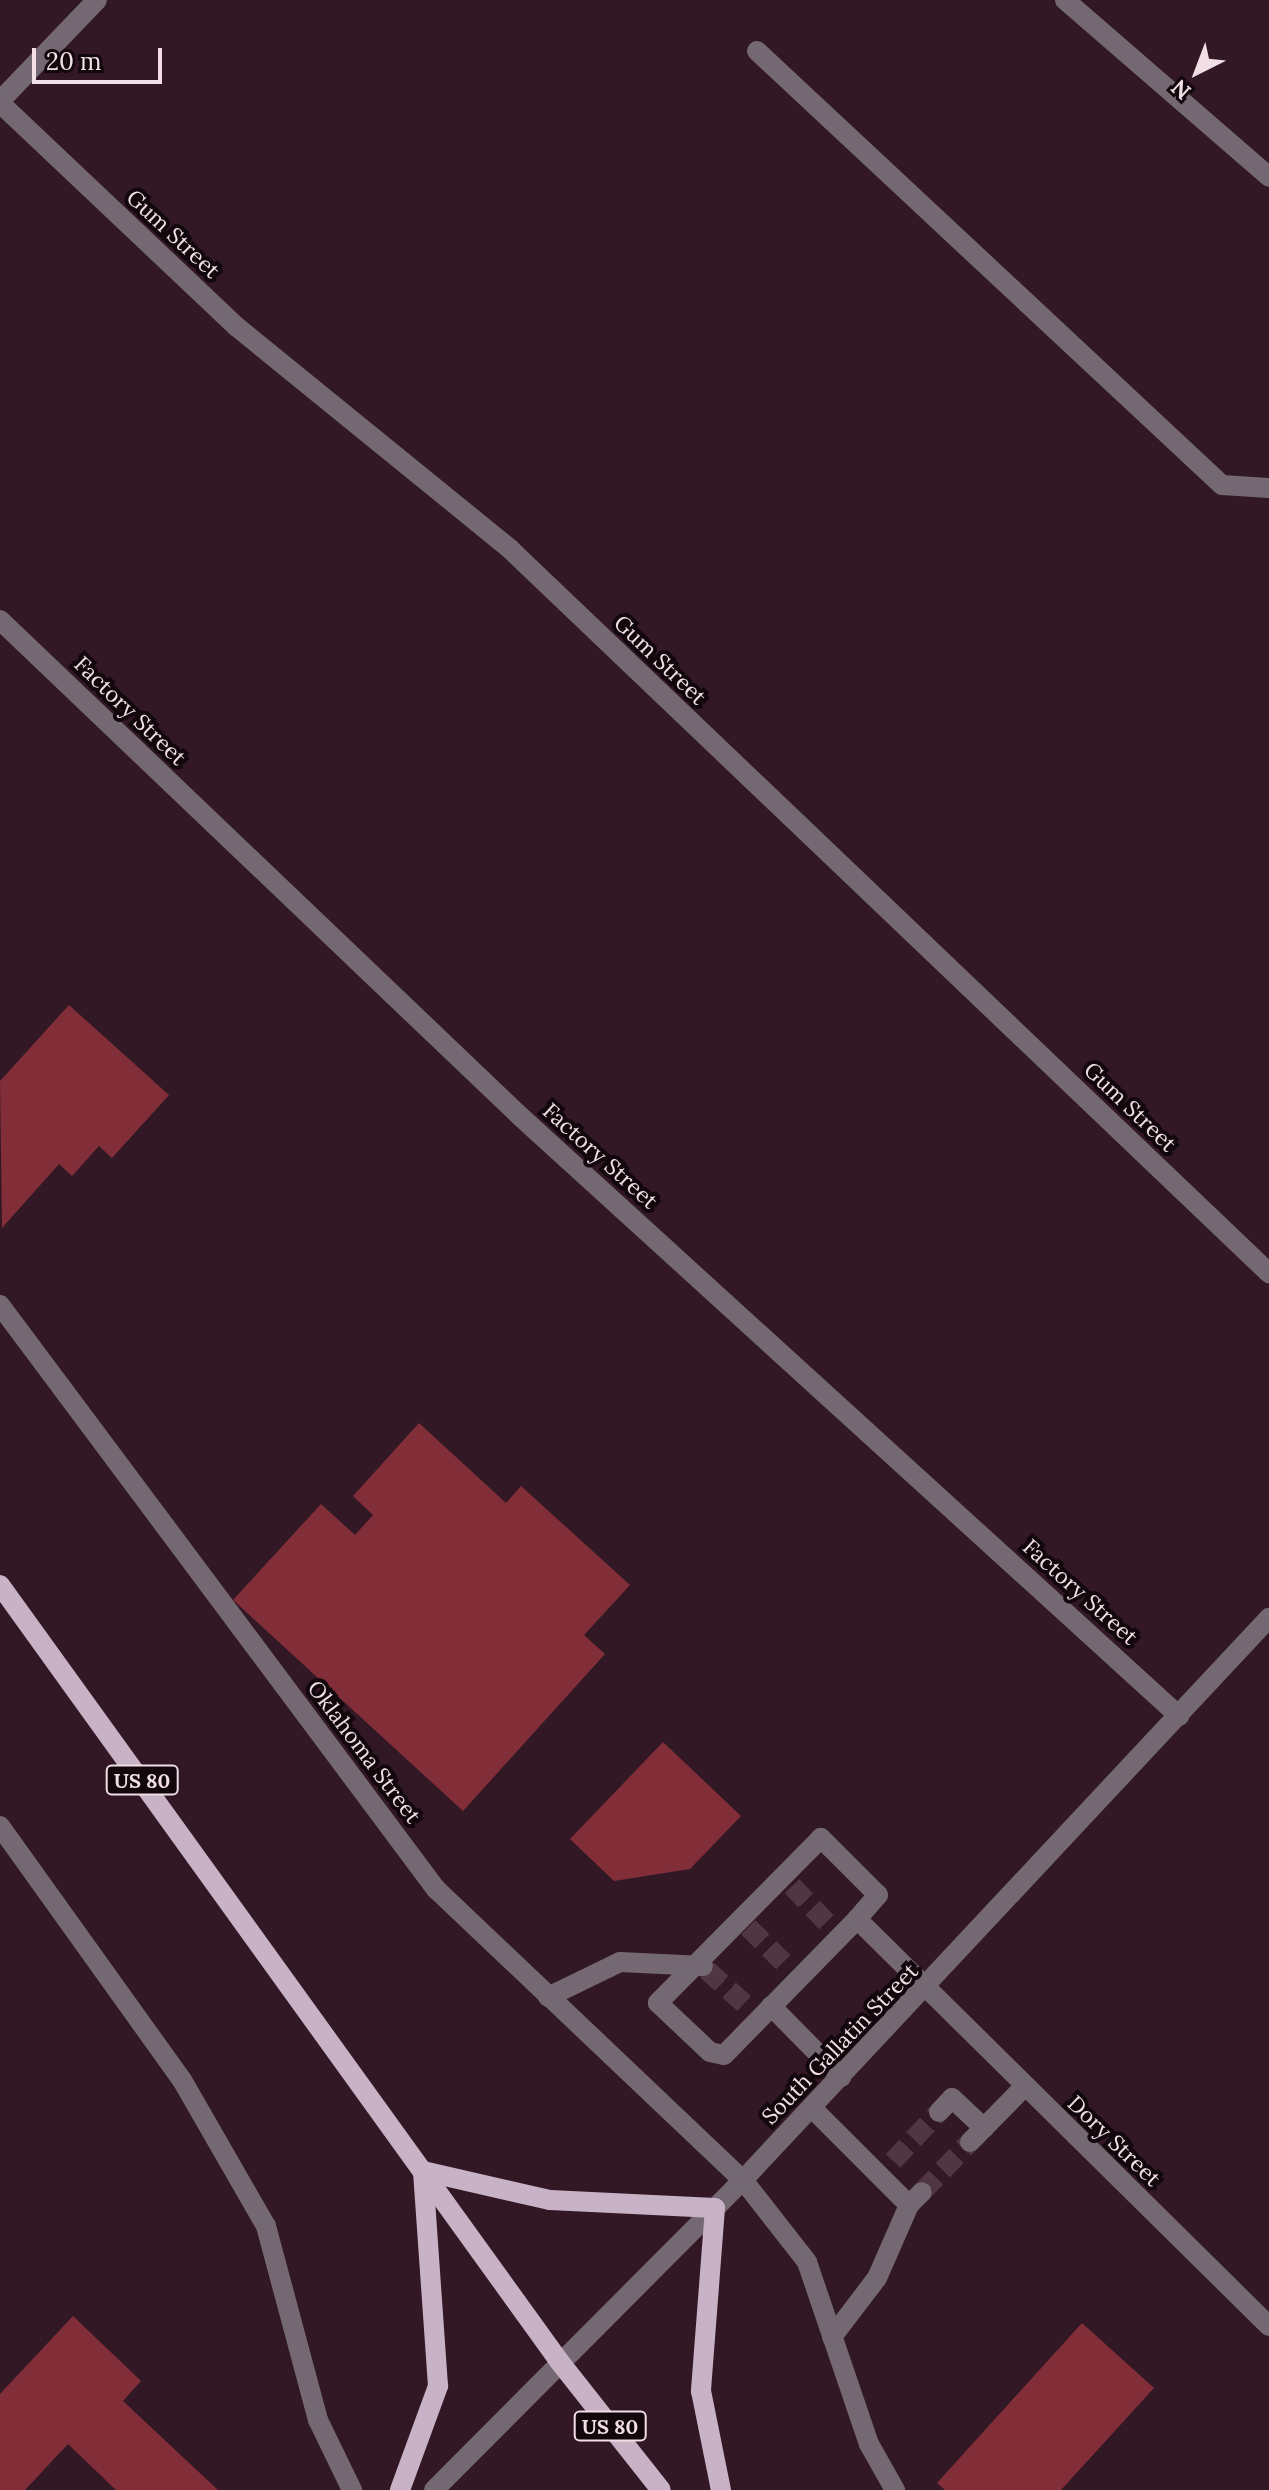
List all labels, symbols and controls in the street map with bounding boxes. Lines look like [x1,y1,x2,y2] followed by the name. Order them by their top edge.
[36,32,166,82] scale bar
[1157,32,1237,112] north arrow
[46,46,102,77] text: 20 m
[1165,74,1197,106] text: N
[121,184,225,284] street label: Gum Street
[608,610,712,710] street label: Gum Street
[69,651,191,771] street label: Factory Street
[1078,1057,1182,1157] street label: Gum Street
[537,1098,663,1214] street label: Factory Street
[1017,1534,1143,1650] street label: Factory Street
[302,1675,426,1829] street label: Oklahoma Street
[104,1764,180,1796] road number: US 80
[756,1958,924,2130] street label: South Gallatin Street
[1062,2090,1166,2192] street label: Dory Street
[572,2410,648,2442] road number: US 80

